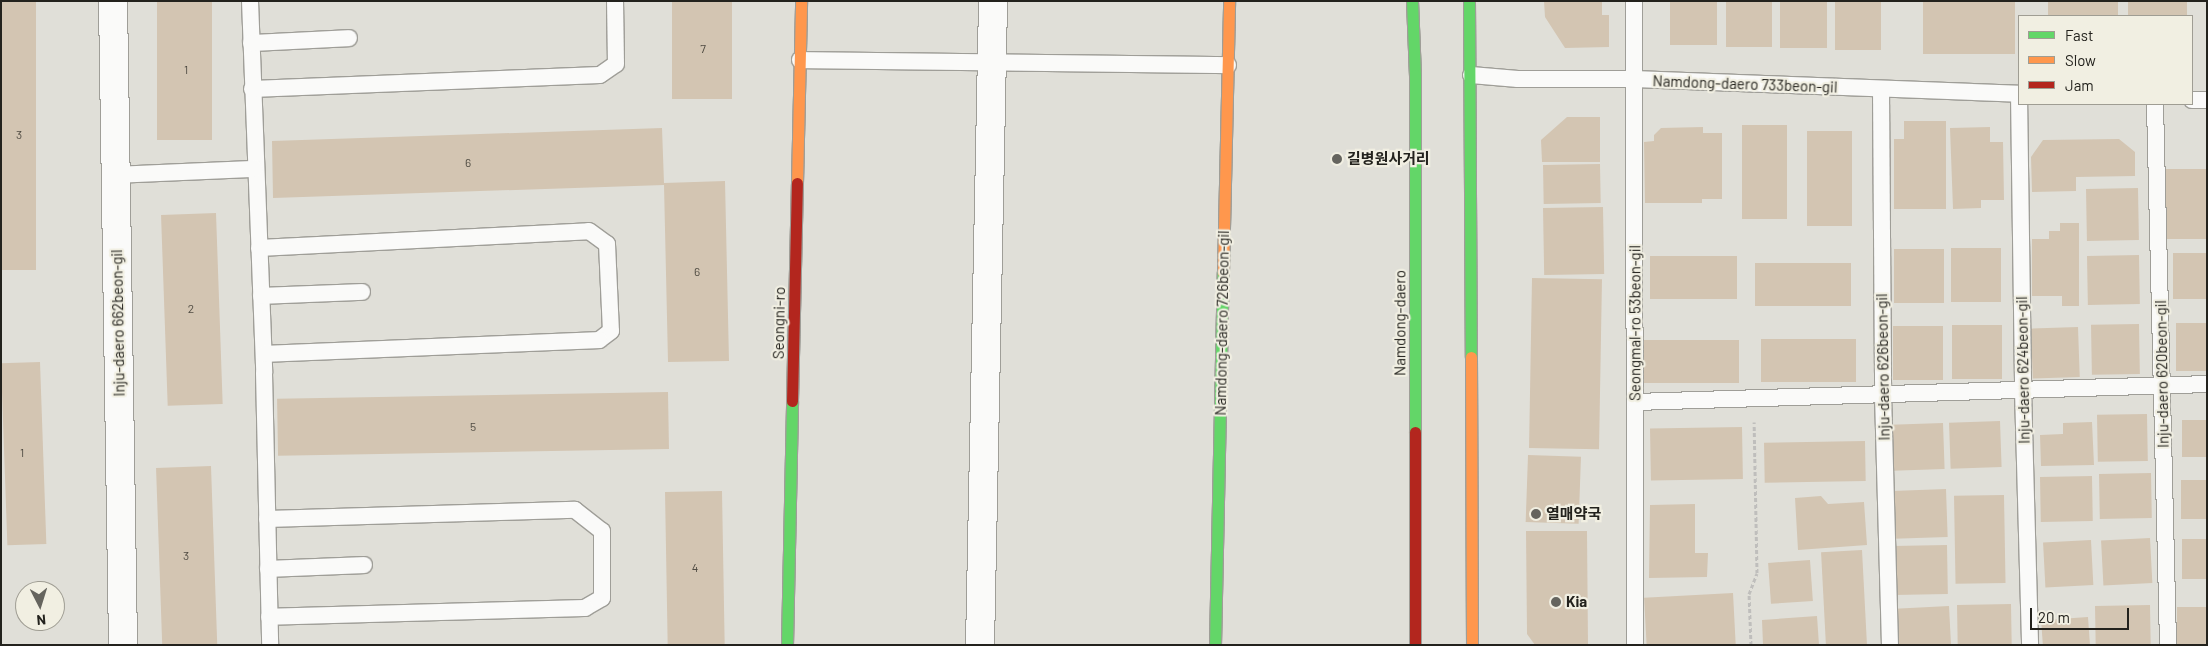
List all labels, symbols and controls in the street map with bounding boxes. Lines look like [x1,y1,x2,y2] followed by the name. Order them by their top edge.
[2018,15,2193,105] legend
[2065,26,2093,44] text: Fast
[700,42,706,56] house number: 7
[2065,51,2096,69] text: Slow
[184,63,188,77] house number: 1
[1652,72,1838,96] street label: Namdong-daero 733beon-gil
[2065,76,2094,94] text: Jam
[16,128,22,142] house number: 3
[1347,150,1430,168] place label: 길병원사거리
[1331,153,1343,165] marker: 길병원사거리
[465,156,471,170] house number: 6
[1211,230,1233,416] street label: Namdong-daero 726beon-gil
[1626,245,1644,401] street label: Seongmal-ro 53beon-gil
[108,249,128,397] street label: Inju-daero 662beon-gil
[694,265,700,279] house number: 6
[1391,270,1409,376] street label: Namdong-daero
[769,287,789,359] street label: Seongni-ro
[1873,293,1893,441] street label: Inju-daero 626beon-gil
[2013,296,2033,444] street label: Inju-daero 624beon-gil
[2152,300,2172,448] street label: Inju-daero 620beon-gil
[188,302,194,316] house number: 2
[470,420,476,434] house number: 5
[20,446,24,460] house number: 1
[1546,505,1601,523] place label: 열매약국
[1530,508,1542,520] marker: 열매약국
[183,549,189,563] house number: 3
[692,561,698,575] house number: 4
[15,581,65,631] north arrow
[1566,593,1587,611] place label: Kia
[1550,596,1562,608] marker: Kia
[2033,598,2132,630] scale bar
[2038,608,2070,626] text: 20 m
[36,612,47,629] text: N

